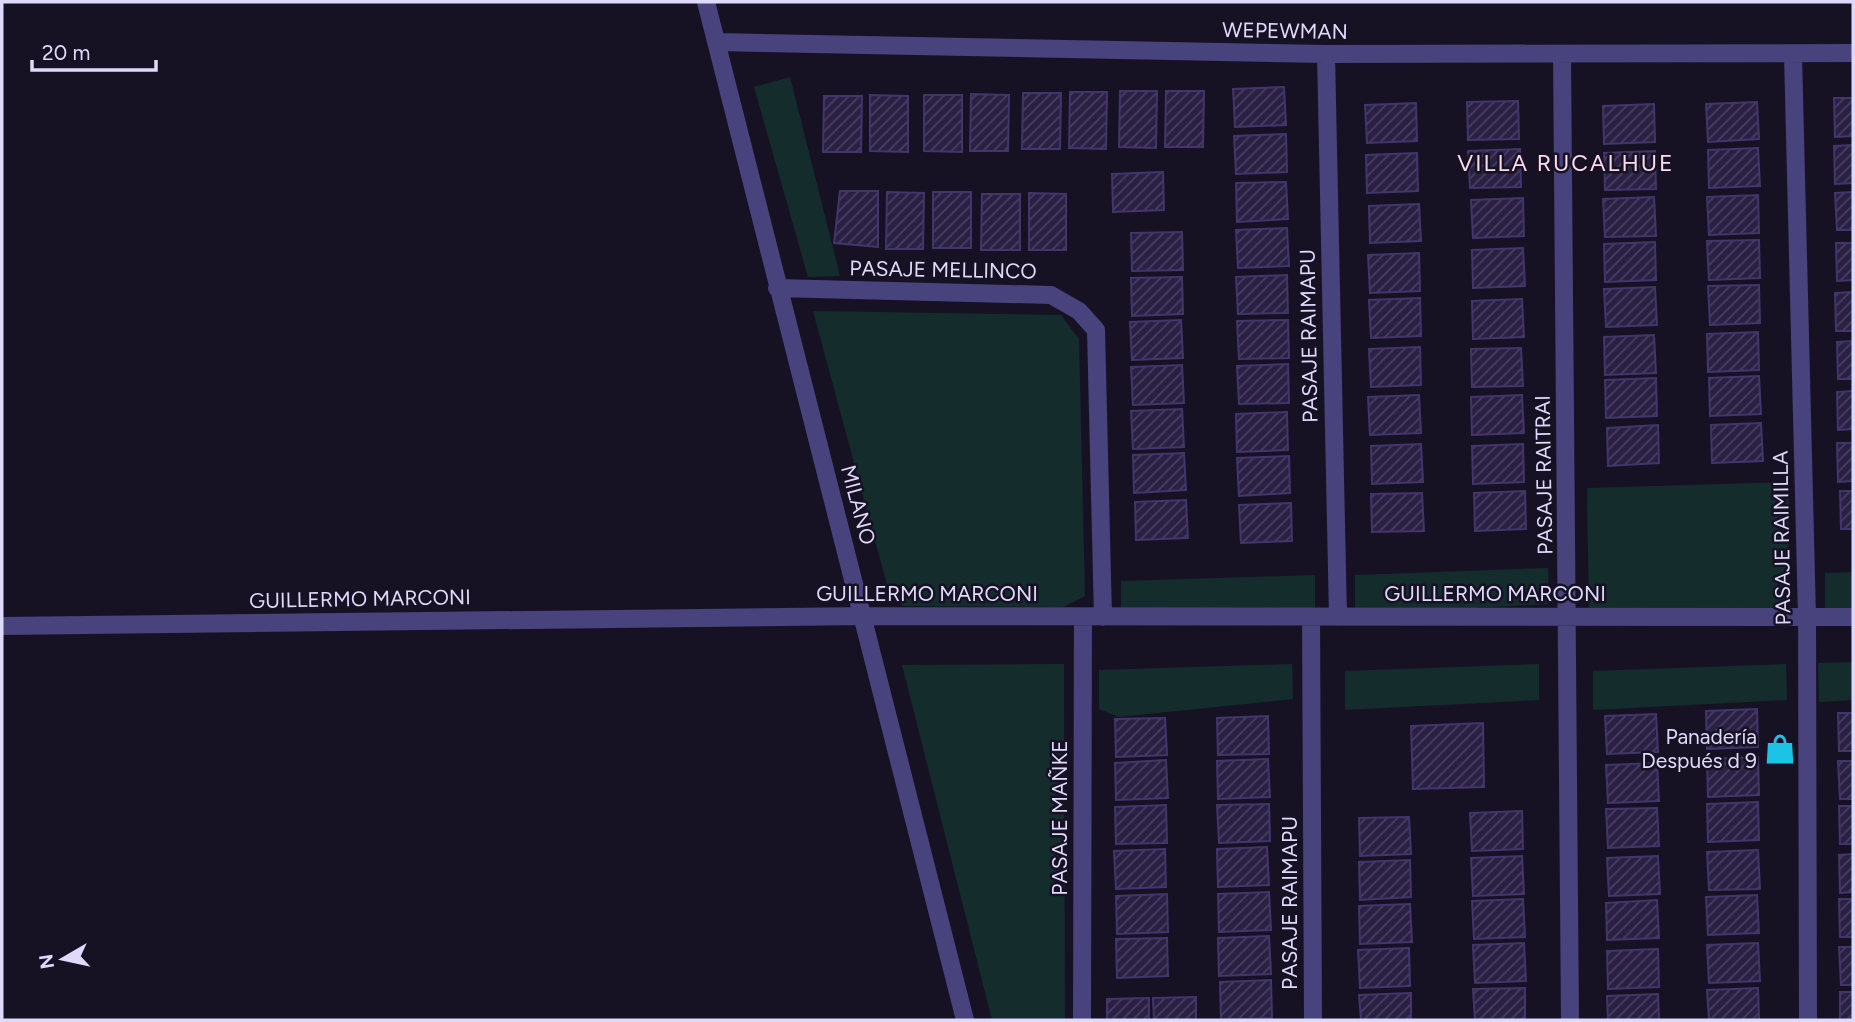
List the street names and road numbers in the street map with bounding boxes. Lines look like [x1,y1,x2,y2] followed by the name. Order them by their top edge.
[1222,17,1348,44] street label: WEPEWMAN
[1294,249,1323,423] street label: PASAJE RAIMAPU
[849,255,1037,284] street label: PASAJE MELLINCO
[1530,395,1557,555] street label: PASAJE RAITRAI
[1767,451,1796,625] street label: PASAJE RAIMILLA
[836,462,881,547] street label: MILANO
[816,581,1038,606] street label: GUILLERMO MARCONI
[1384,581,1606,606] street label: GUILLERMO MARCONI
[249,584,471,613] street label: GUILLERMO MARCONI
[1047,740,1072,896] street label: PASAJE MAÑKE
[1277,816,1302,990] street label: PASAJE RAIMAPU

